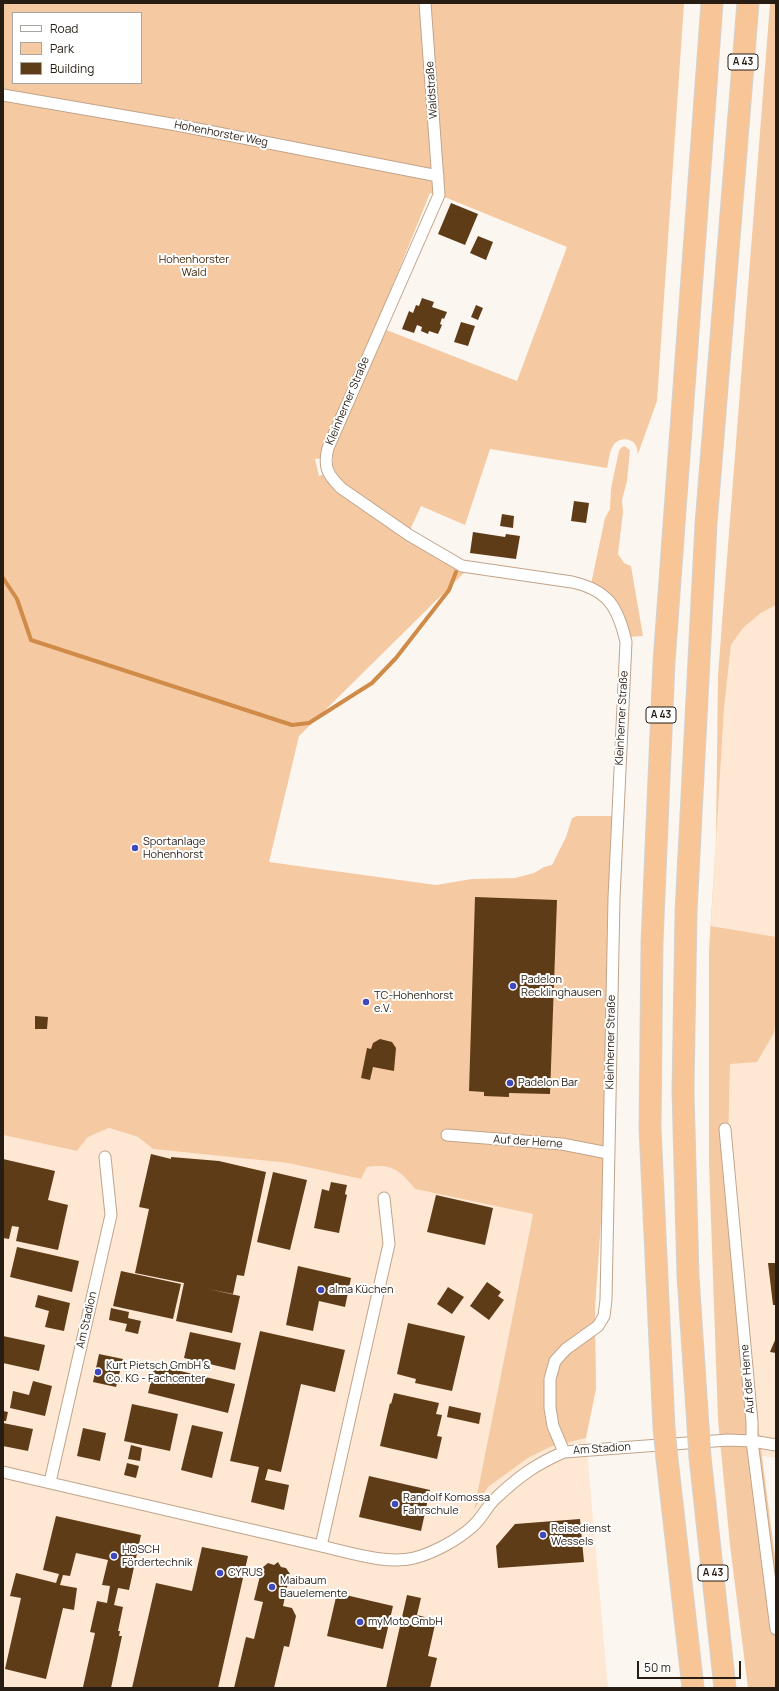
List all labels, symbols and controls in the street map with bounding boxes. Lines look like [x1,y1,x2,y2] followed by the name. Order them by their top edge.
[12,12,142,84] legend
[50,20,78,37] text: Road
[50,40,74,57] text: Park
[728,54,758,70] road number: A 43
[50,60,94,77] text: Building
[423,61,441,119] street label: Waldstraße
[173,118,269,150] street label: Hohenhorster Weg
[159,253,229,279] park label: Hohenhorster Wald
[323,355,373,447] street label: Kleinherner Straße
[613,670,631,766] street label: Kleinherner Straße
[646,707,676,723] road number: A 43
[143,835,205,861] place label: Sportanlage Hohenhorst
[130,843,140,853] marker: Sportanlage Hohenhorst
[521,973,602,999] place label: Padelon Recklinghausen
[508,981,518,991] marker: Padelon Recklinghausen
[374,989,453,1015] place label: TC-Hohenhorst e.V.
[604,995,618,1089] street label: Kleinherner Straße
[361,997,371,1007] marker: TC-Hohenhorst e.V.
[518,1076,578,1090] place label: Padelon Bar
[505,1078,515,1088] marker: Padelon Bar
[493,1133,563,1151] street label: Auf der Herne
[329,1283,393,1297] place label: alma Küchen
[316,1285,326,1295] marker: alma Küchen
[74,1290,100,1350] street label: Am Stadion
[738,1344,758,1414] street label: Auf der Herne
[106,1359,210,1385] place label: Kurt Pietsch GmbH & Co. KG - Fachcenter
[93,1367,103,1377] marker: Kurt Pietsch GmbH & Co. KG - Fachcenter
[573,1440,631,1458] street label: Am Stadion
[403,1491,490,1517] place label: Randolf Komossa Fahrschule
[390,1499,400,1509] marker: Randolf Komossa Fahrschule
[551,1522,611,1548] place label: Reisedienst Wessels
[538,1530,548,1540] marker: Reisedienst Wessels
[122,1543,192,1569] place label: HOSCH Fördertechnik
[109,1551,119,1561] marker: HOSCH Fördertechnik
[698,1565,728,1581] road number: A 43
[228,1566,263,1580] place label: CYRUS
[215,1568,225,1578] marker: CYRUS
[280,1574,347,1600] place label: Maibaum Bauelemente
[267,1582,277,1592] marker: Maibaum Bauelemente
[368,1615,443,1629] place label: myMoto GmbH
[355,1617,365,1627] marker: myMoto GmbH
[639,1653,743,1679] scale bar
[644,1659,671,1676] text: 50 m

